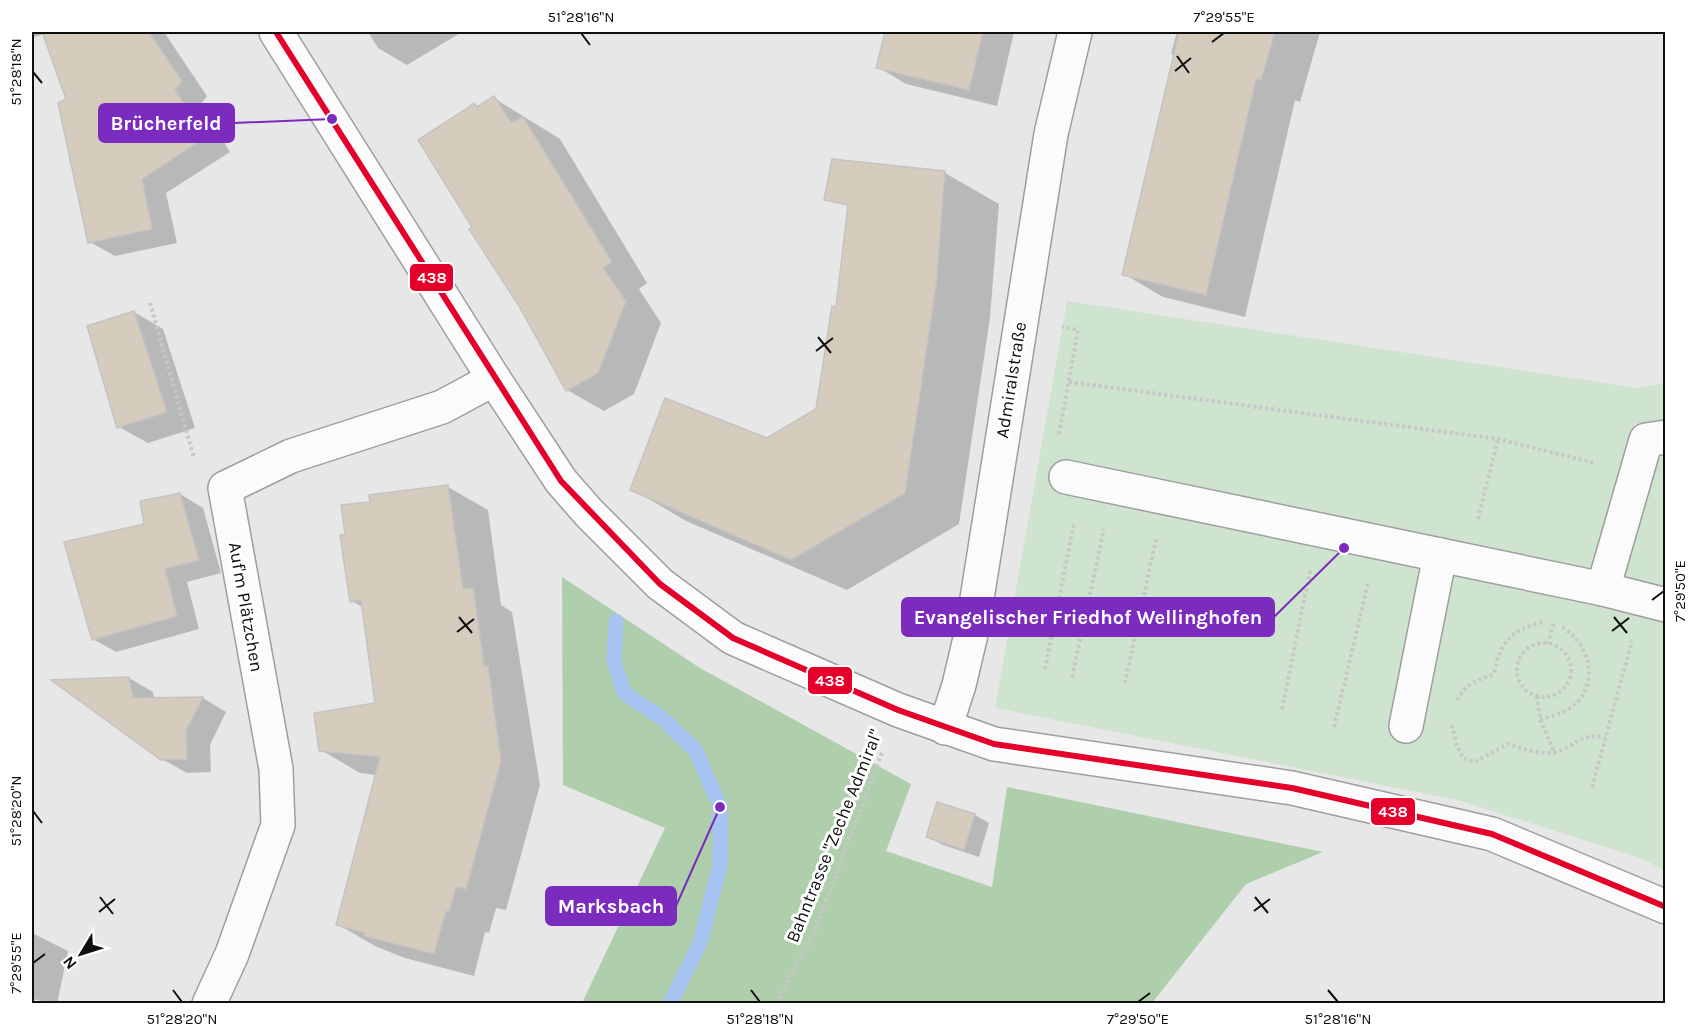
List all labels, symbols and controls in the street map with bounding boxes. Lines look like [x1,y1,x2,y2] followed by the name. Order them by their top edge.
[548,8,614,26] text: 51°28'16"N
[1193,8,1255,26] text: 7°29'55"E
[7,38,25,106] text: 51°28'18"N
[99,104,234,142] callout: Brücherfeld
[110,112,222,135] text: Brücherfeld
[409,263,454,292] line badge: 438
[417,268,447,287] text: 438
[991,320,1031,440] street label: Admiralstraße
[224,540,268,674] street label: Auf'm Plätzchen
[1671,560,1689,622] text: 7°29'50"E
[902,598,1274,636] callout: Evangelischer Friedhof Wellinghofen
[914,606,1262,629] text: Evangelischer Friedhof Wellinghofen
[807,666,853,695] line badge: 438
[815,671,845,690] text: 438
[781,726,887,946] street label: Bahntrasse "Zeche Admiral"
[7,776,25,846] text: 51°28'20"N
[1370,797,1416,826] line badge: 438
[1378,802,1408,821] text: 438
[546,887,676,925] callout: Marksbach
[558,895,664,918] text: Marksbach
[51,924,111,984] north arrow
[7,932,25,994] text: 7°29'55"E
[59,953,81,973] text: N
[147,1010,217,1028] text: 51°28'20"N
[726,1010,794,1028] text: 51°28'18"N
[1107,1010,1169,1028] text: 7°29'50"E
[1305,1010,1371,1028] text: 51°28'16"N

